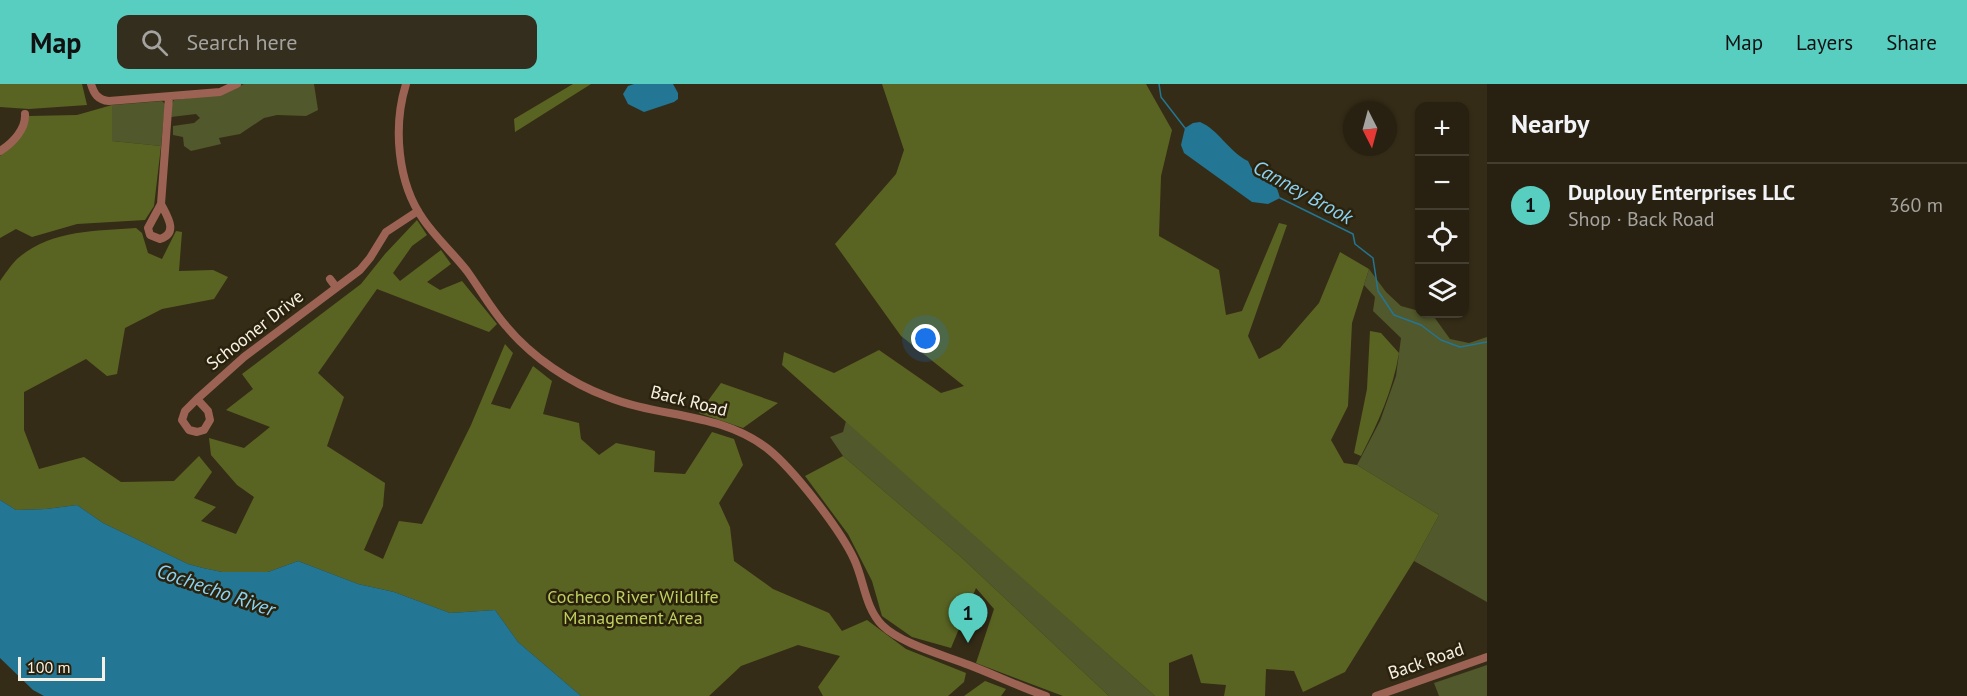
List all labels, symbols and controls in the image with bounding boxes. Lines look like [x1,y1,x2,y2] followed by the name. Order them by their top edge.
[117,15,537,69] search box
[30,24,81,61] text: Map
[138,26,171,59] icon: search
[186,28,297,56] text: Search here
[1725,29,1763,56] text: Map
[1796,29,1853,56] text: Layers
[1886,29,1937,56] text: Share
[1343,102,1397,156] north arrow
[1415,102,1469,318] map controls
[1415,102,1469,156] button: +
[1511,107,1589,140] text: Nearby
[1249,154,1358,231] water label: Canney Brook
[1415,156,1469,210] button: −
[1568,178,1795,206] text: Duplouy Enterprises LLC
[1525,192,1536,218] text: 1
[1889,192,1943,218] text: 360 m
[1568,206,1714,232] text: Shop · Back Road
[1415,210,1469,264] button: locate
[1415,264,1469,318] button: layers
[201,285,308,375] street label: Schooner Drive
[911,324,940,353] your location
[648,380,730,421] street label: Back Road
[154,558,280,623] water label: Cochecho River
[547,585,719,629] park label: Cocheco River Wildlife Management Area
[948,594,988,643] pin: 1
[1385,637,1467,684] street label: Back Road
[18,654,105,682] scale bar
[27,657,70,677] text: 100 m

